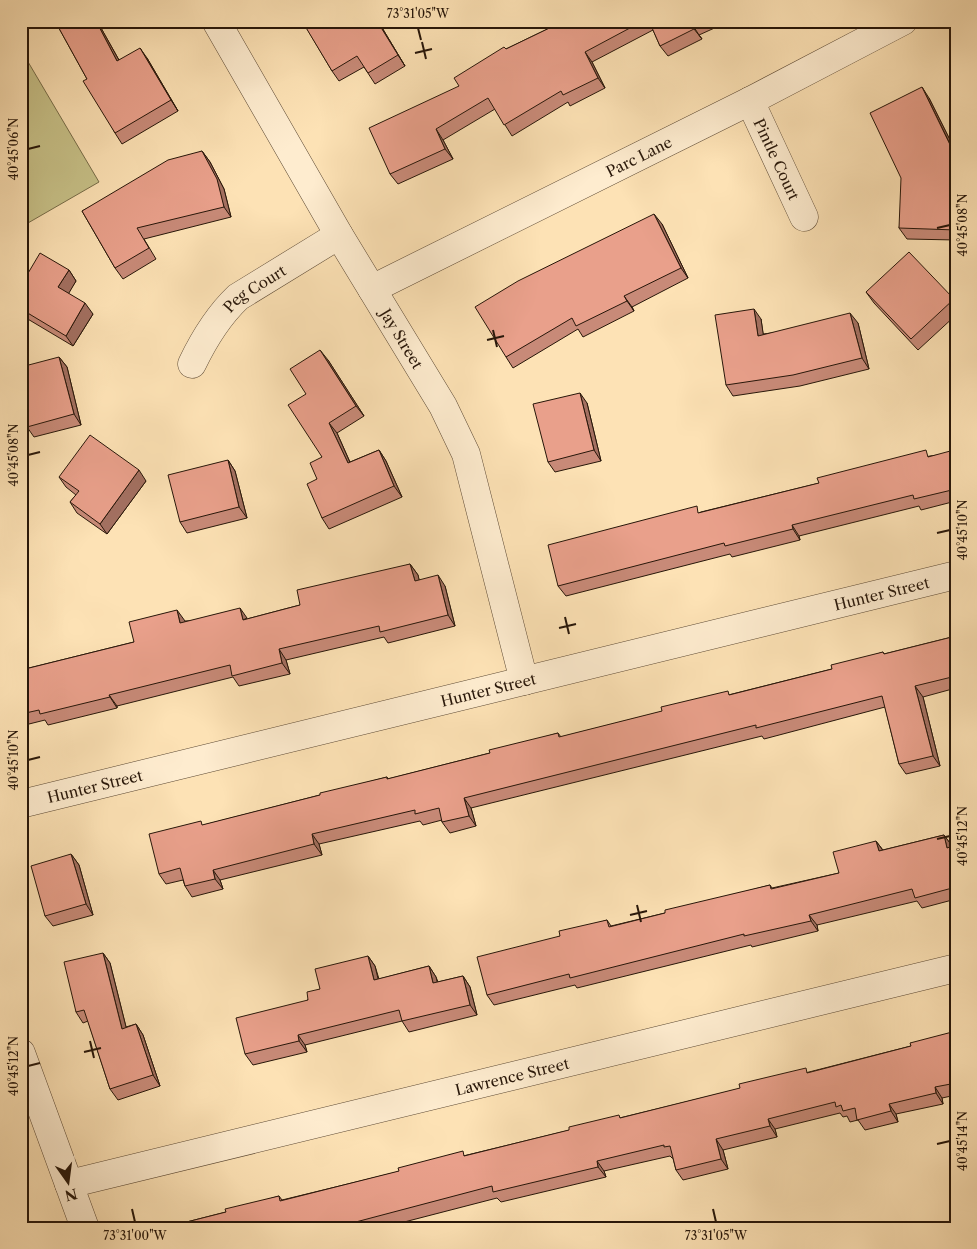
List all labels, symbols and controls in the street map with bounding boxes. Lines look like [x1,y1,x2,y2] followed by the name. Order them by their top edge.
[387,6,450,21] text: 73°31'05"W
[750,115,804,203] street label: Pintle Court
[6,118,21,180] text: 40°45'06"N
[603,132,675,181] street label: Parc Lane
[955,194,970,256] text: 40°45'08"N
[219,260,290,316] street label: Peg Court
[375,303,428,373] street label: Jay Street
[6,424,21,486] text: 40°45'08"N
[955,500,970,560] text: 40°45'10"N
[832,572,932,614] street label: Hunter Street
[439,669,539,710] street label: Hunter Street
[6,730,21,790] text: 40°45'10"N
[45,765,145,807] street label: Hunter Street
[955,806,970,866] text: 40°45'12"N
[6,1036,21,1096] text: 40°45'12"N
[453,1053,572,1099] street label: Lawrence Street
[955,1111,970,1171] text: 40°45'14"N
[42,1156,92,1206] north arrow
[63,1184,79,1205] text: N
[103,1228,168,1243] text: 73°31'00"W
[685,1228,748,1243] text: 73°31'05"W

